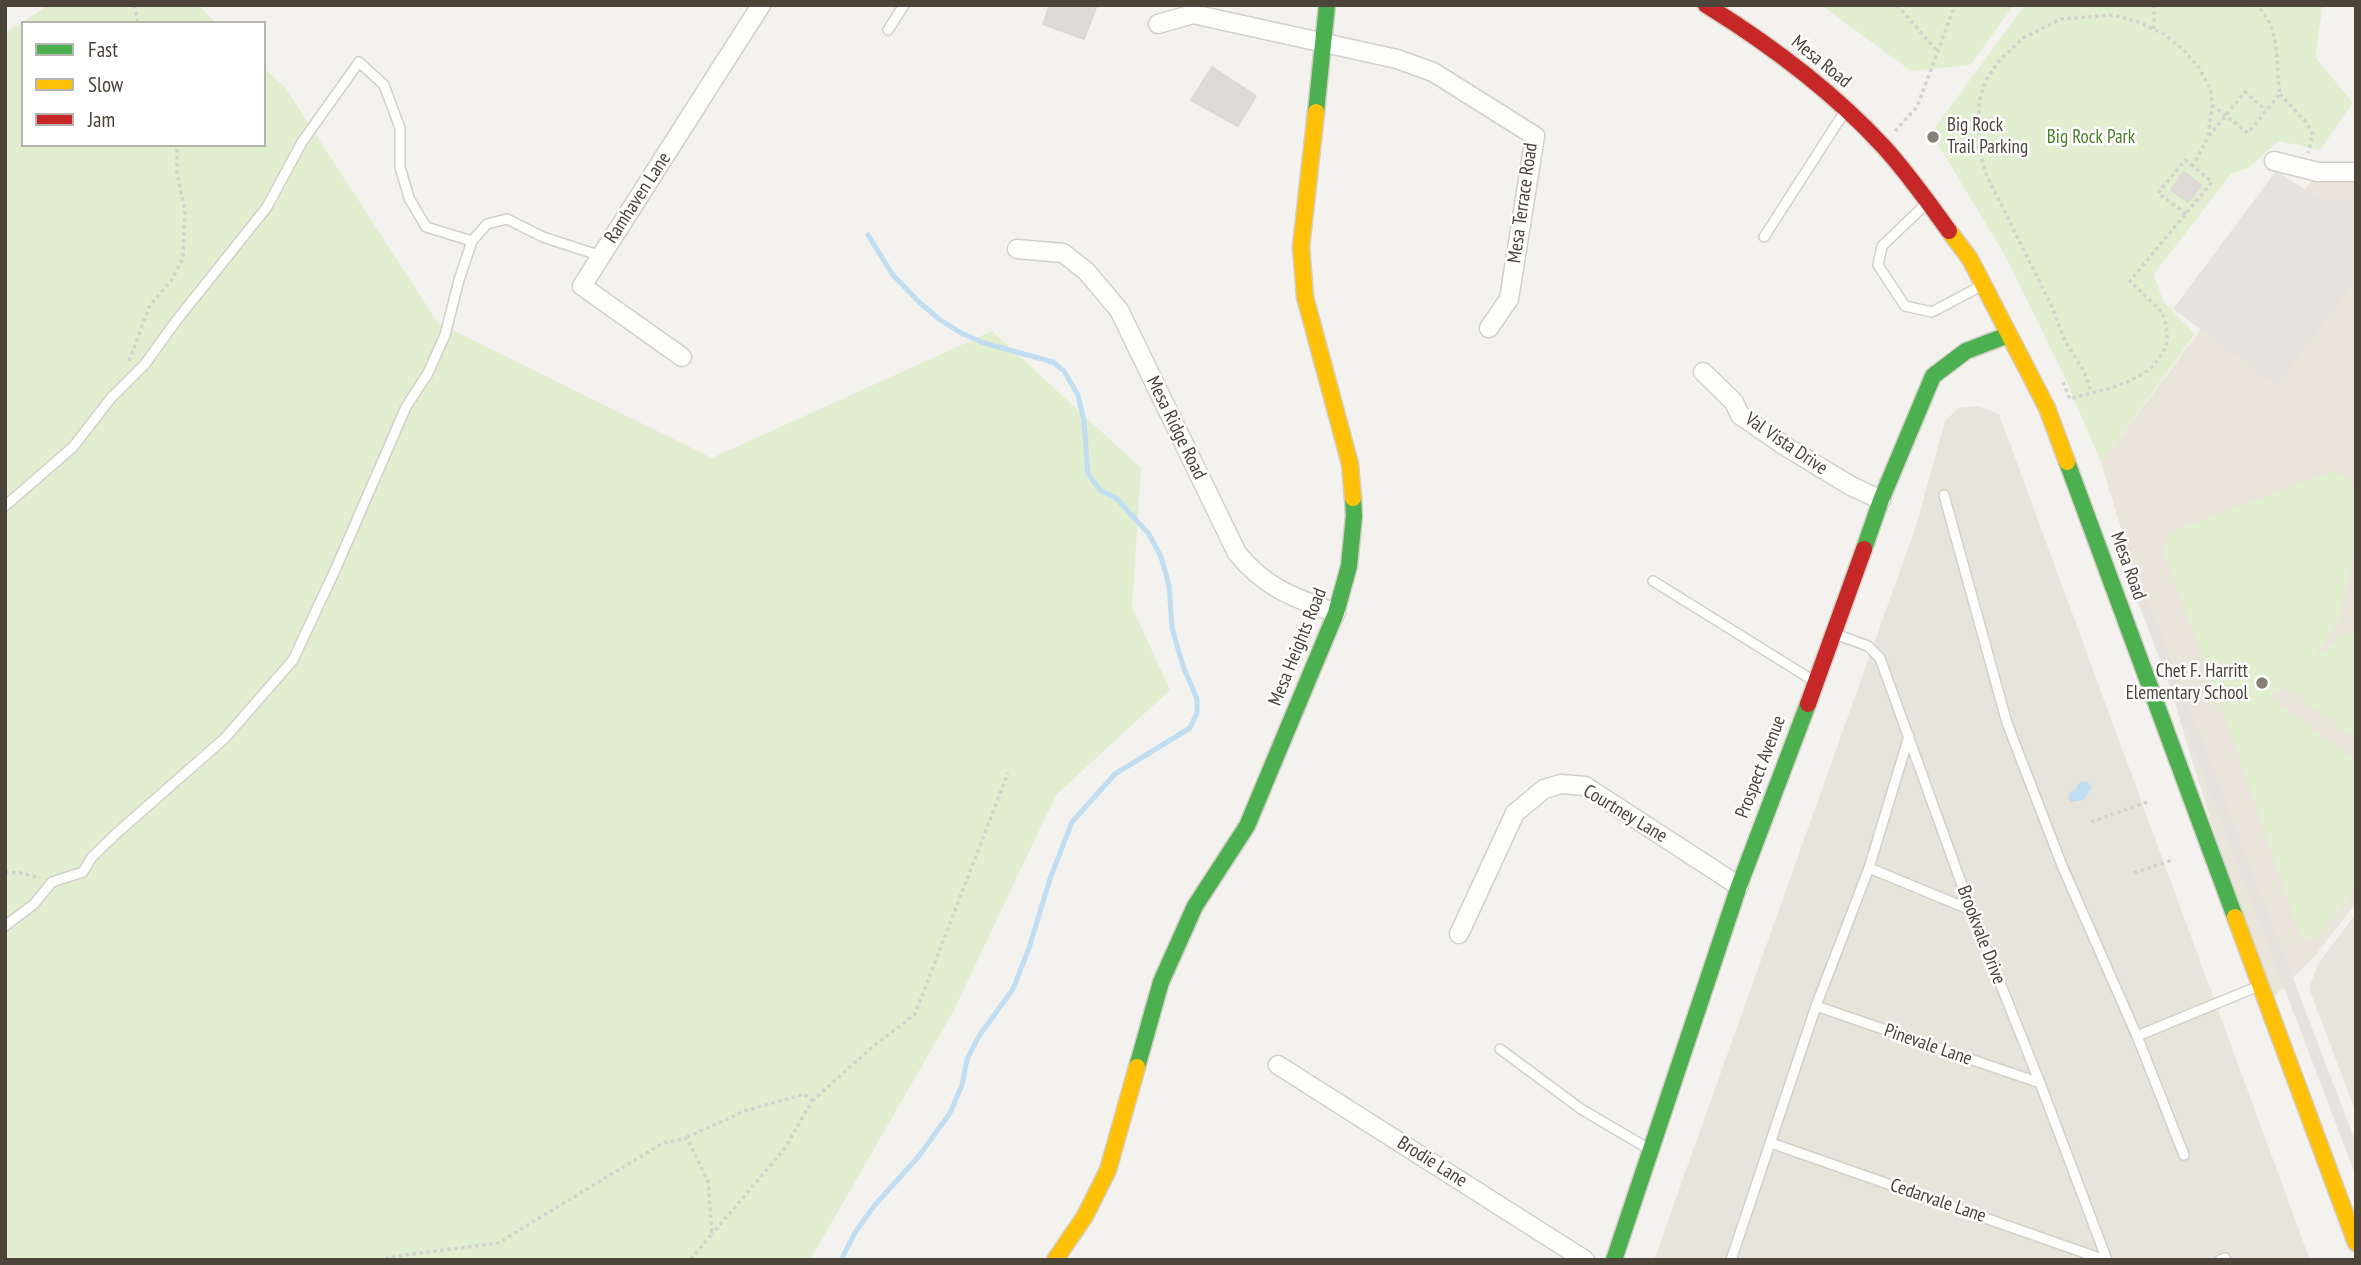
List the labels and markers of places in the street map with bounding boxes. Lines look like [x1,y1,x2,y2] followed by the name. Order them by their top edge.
[1947,115,2028,159] place label: Big Rock Trail Parking
[1925,129,1941,145] marker: Big Rock Trail Parking
[2126,661,2248,705] place label: Chet F. Harritt Elementary School
[2254,675,2270,691] marker: Chet F. Harritt Elementary School

